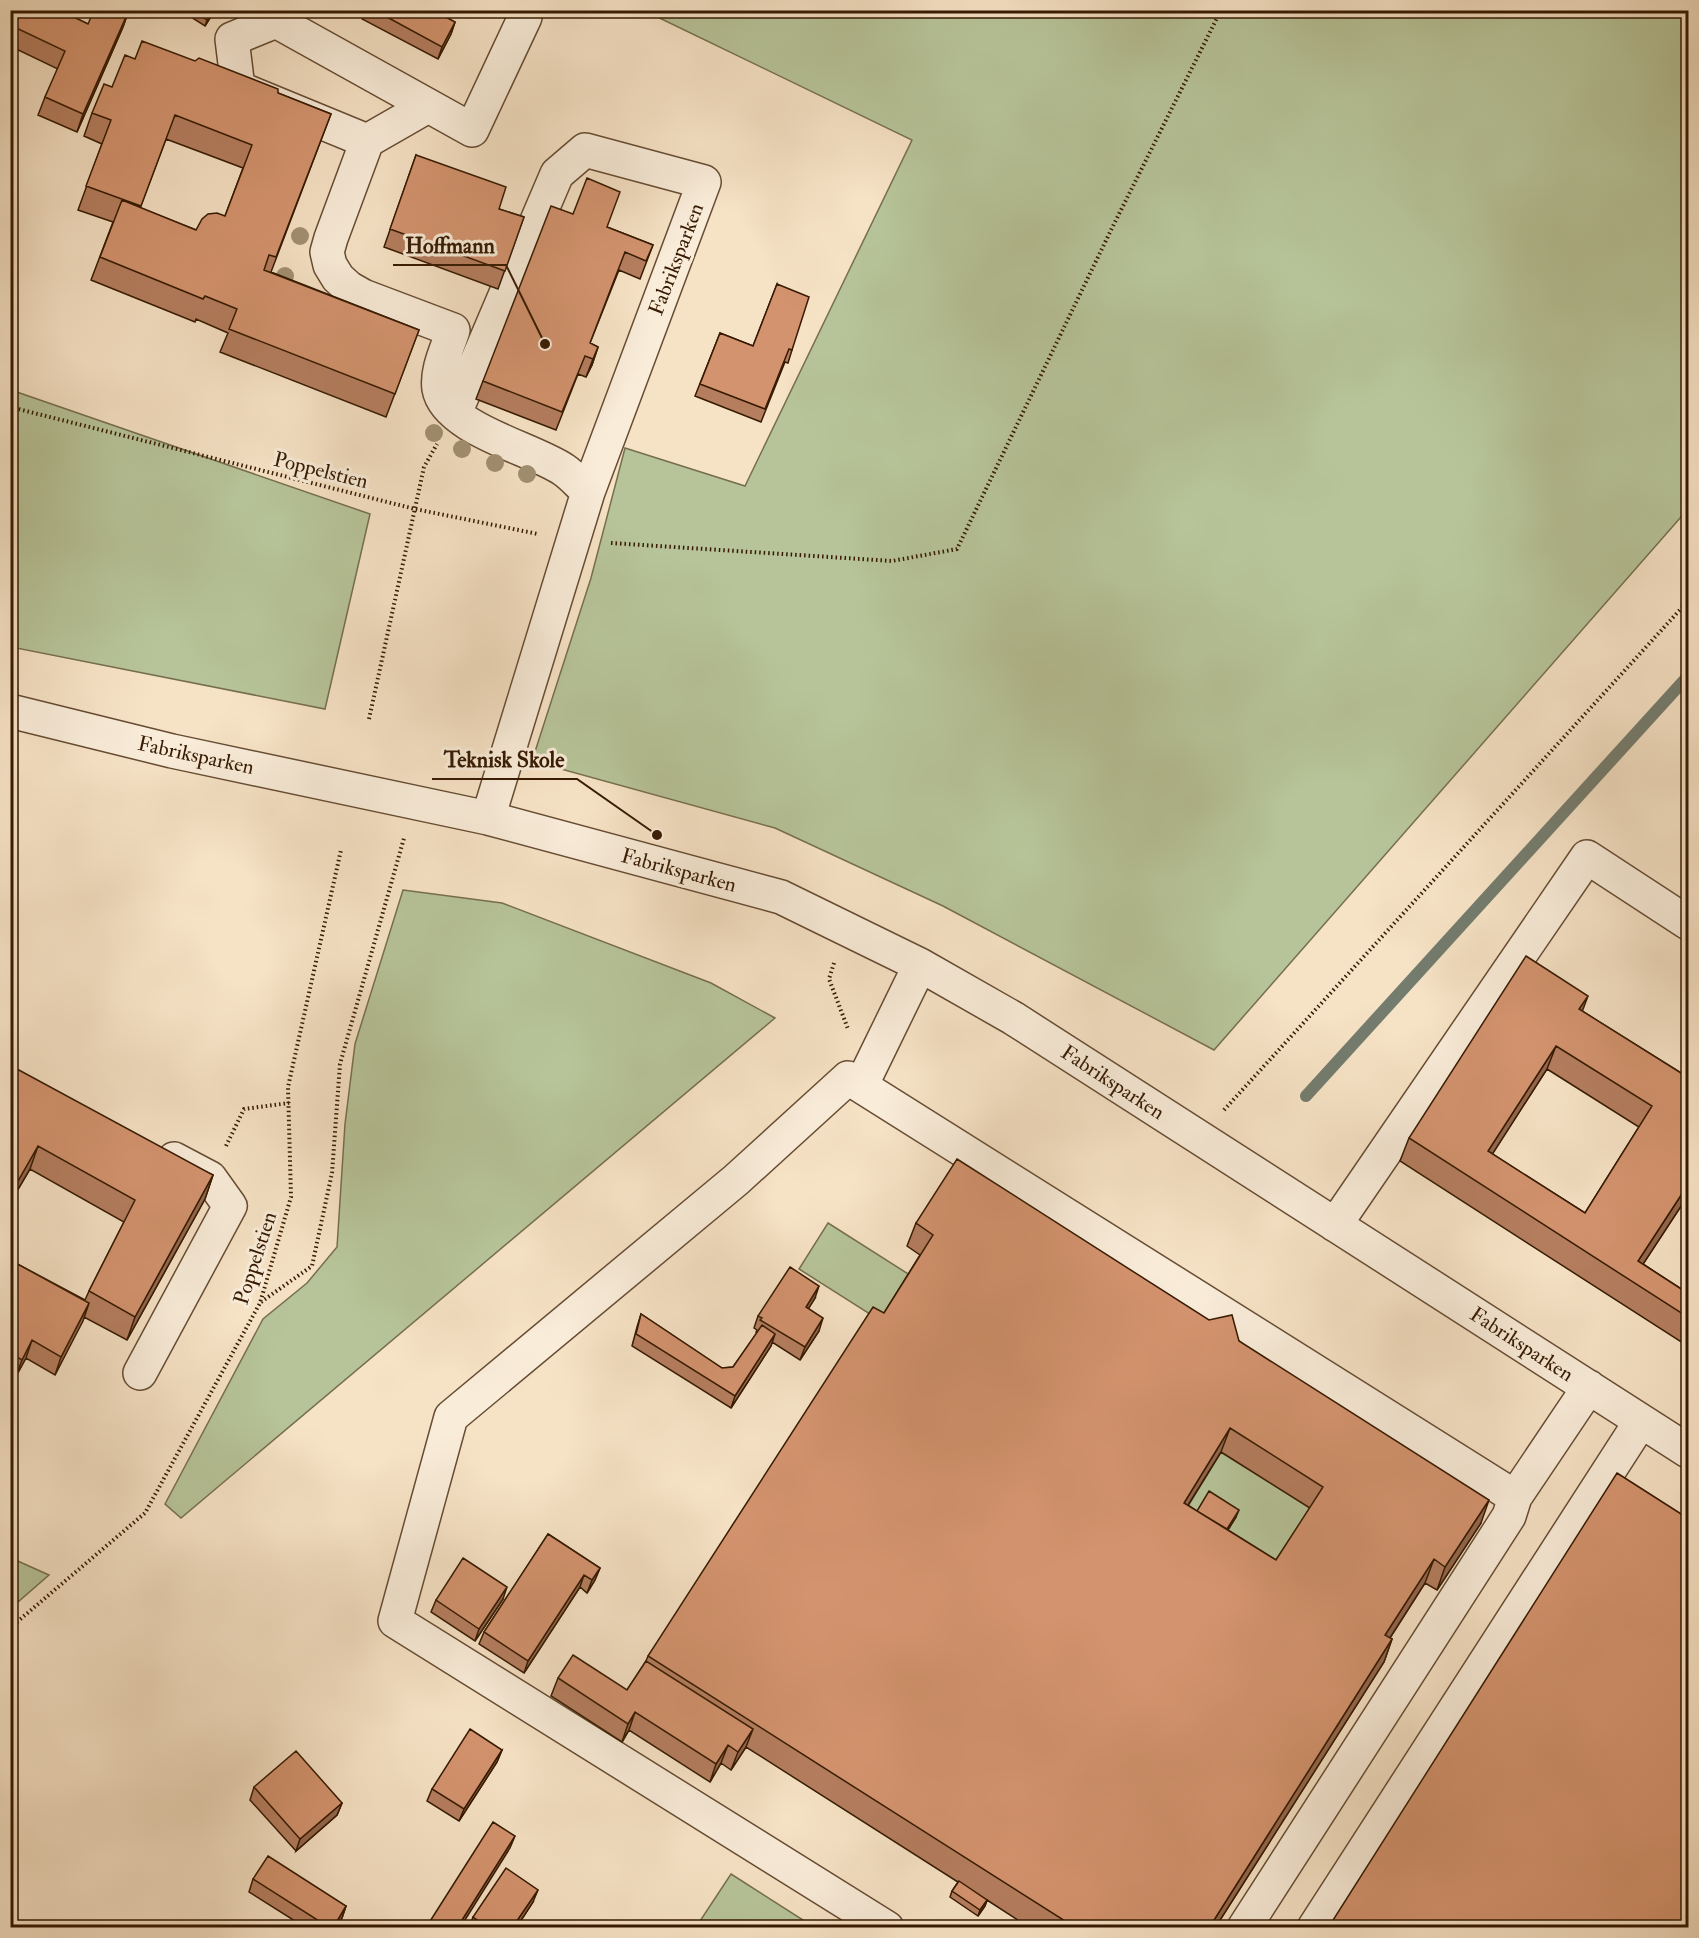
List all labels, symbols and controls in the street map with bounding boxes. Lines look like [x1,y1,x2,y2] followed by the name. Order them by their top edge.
[643,199,710,319] street label: Fabriksparken
[393,225,506,265] callout: Hoffmann
[405,232,495,260] text: Hoffmann
[271,446,371,495] street label: Poppelstien
[135,730,257,781] street label: Fabriksparken
[432,739,577,779] callout: Teknisk Skole
[443,746,565,774] text: Teknisk Skole
[618,842,740,899] street label: Fabriksparken
[1056,1039,1170,1126] street label: Fabriksparken
[228,1208,283,1308] street label: Poppelstien
[1465,1301,1579,1388] street label: Fabriksparken

